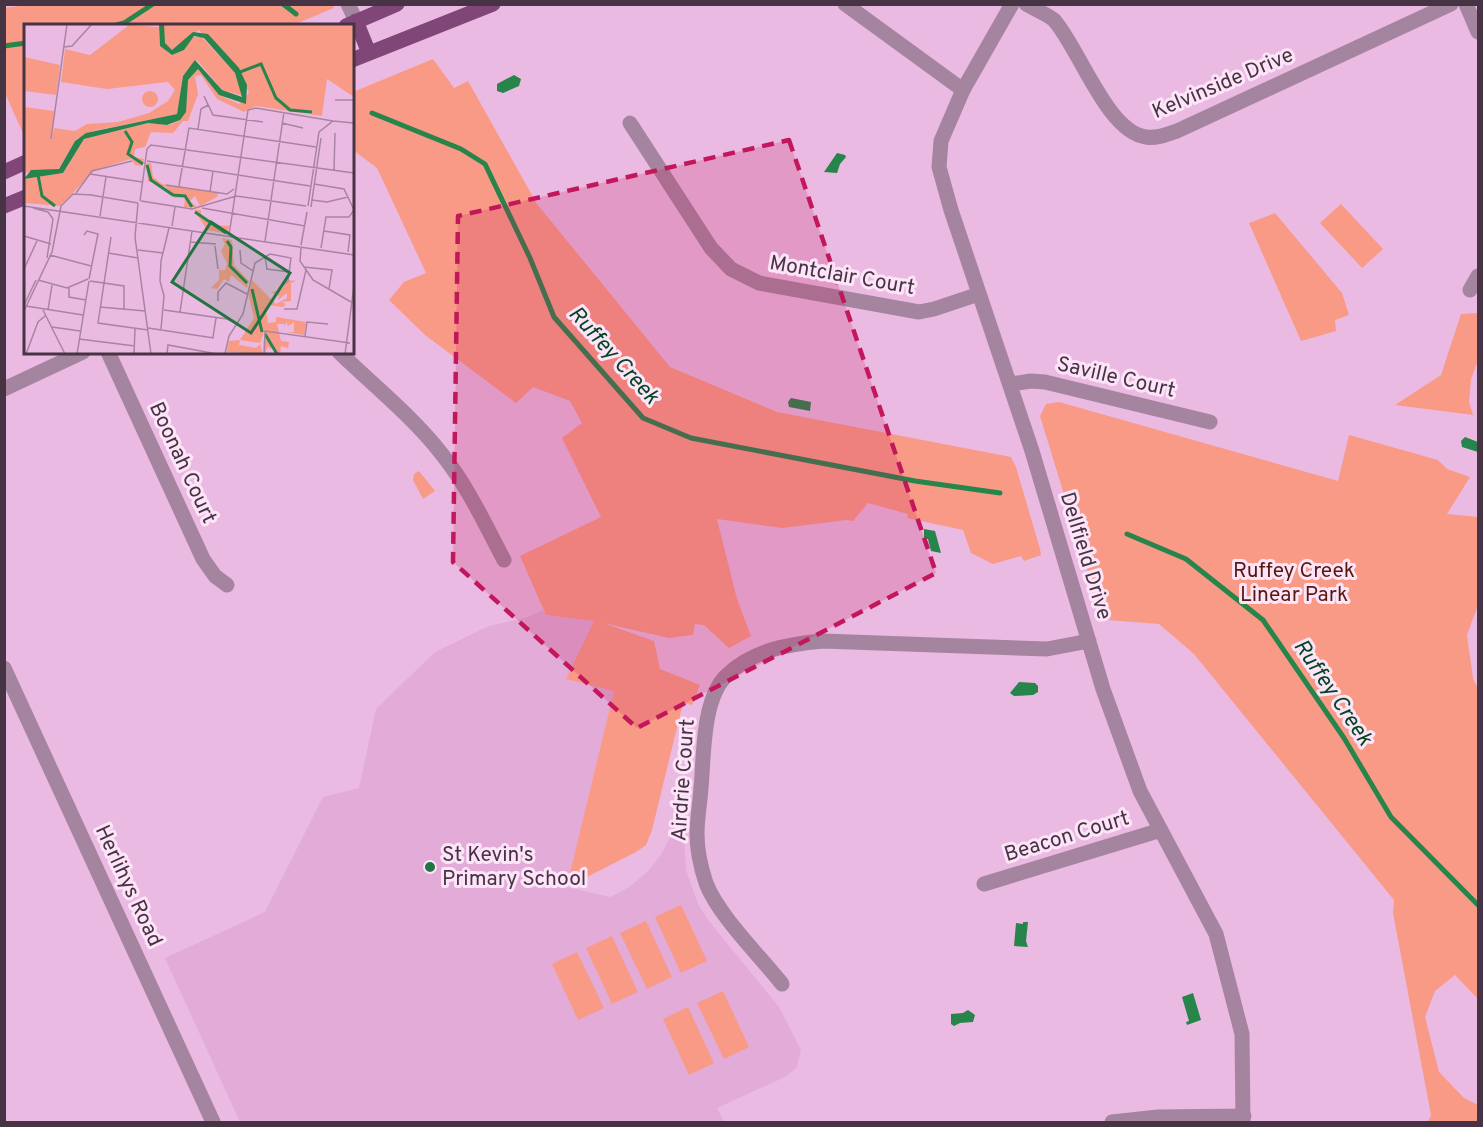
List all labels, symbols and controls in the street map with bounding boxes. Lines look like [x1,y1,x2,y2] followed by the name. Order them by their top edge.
[24,24,354,354] inset map
[1148,42,1298,126] street label: Kelvinside Drive
[767,250,917,302] street label: Montclair Court
[562,301,665,411] water label: Ruffey Creek
[1054,351,1178,405] street label: Saville Court
[142,398,222,528] street label: Boonah Court
[1053,489,1117,623] street label: Dellfield Drive
[1233,558,1355,609] park label: Ruffey Creek Linear Park
[1286,635,1378,752] water label: Ruffey Creek
[666,718,702,842] street label: Airdrie Court
[1001,805,1133,869] street label: Beacon Court
[88,821,168,951] street label: Herlihys Road
[442,842,586,893] place label: St Kevin's Primary School
[423,860,437,874] marker: St Kevin's Primary School

